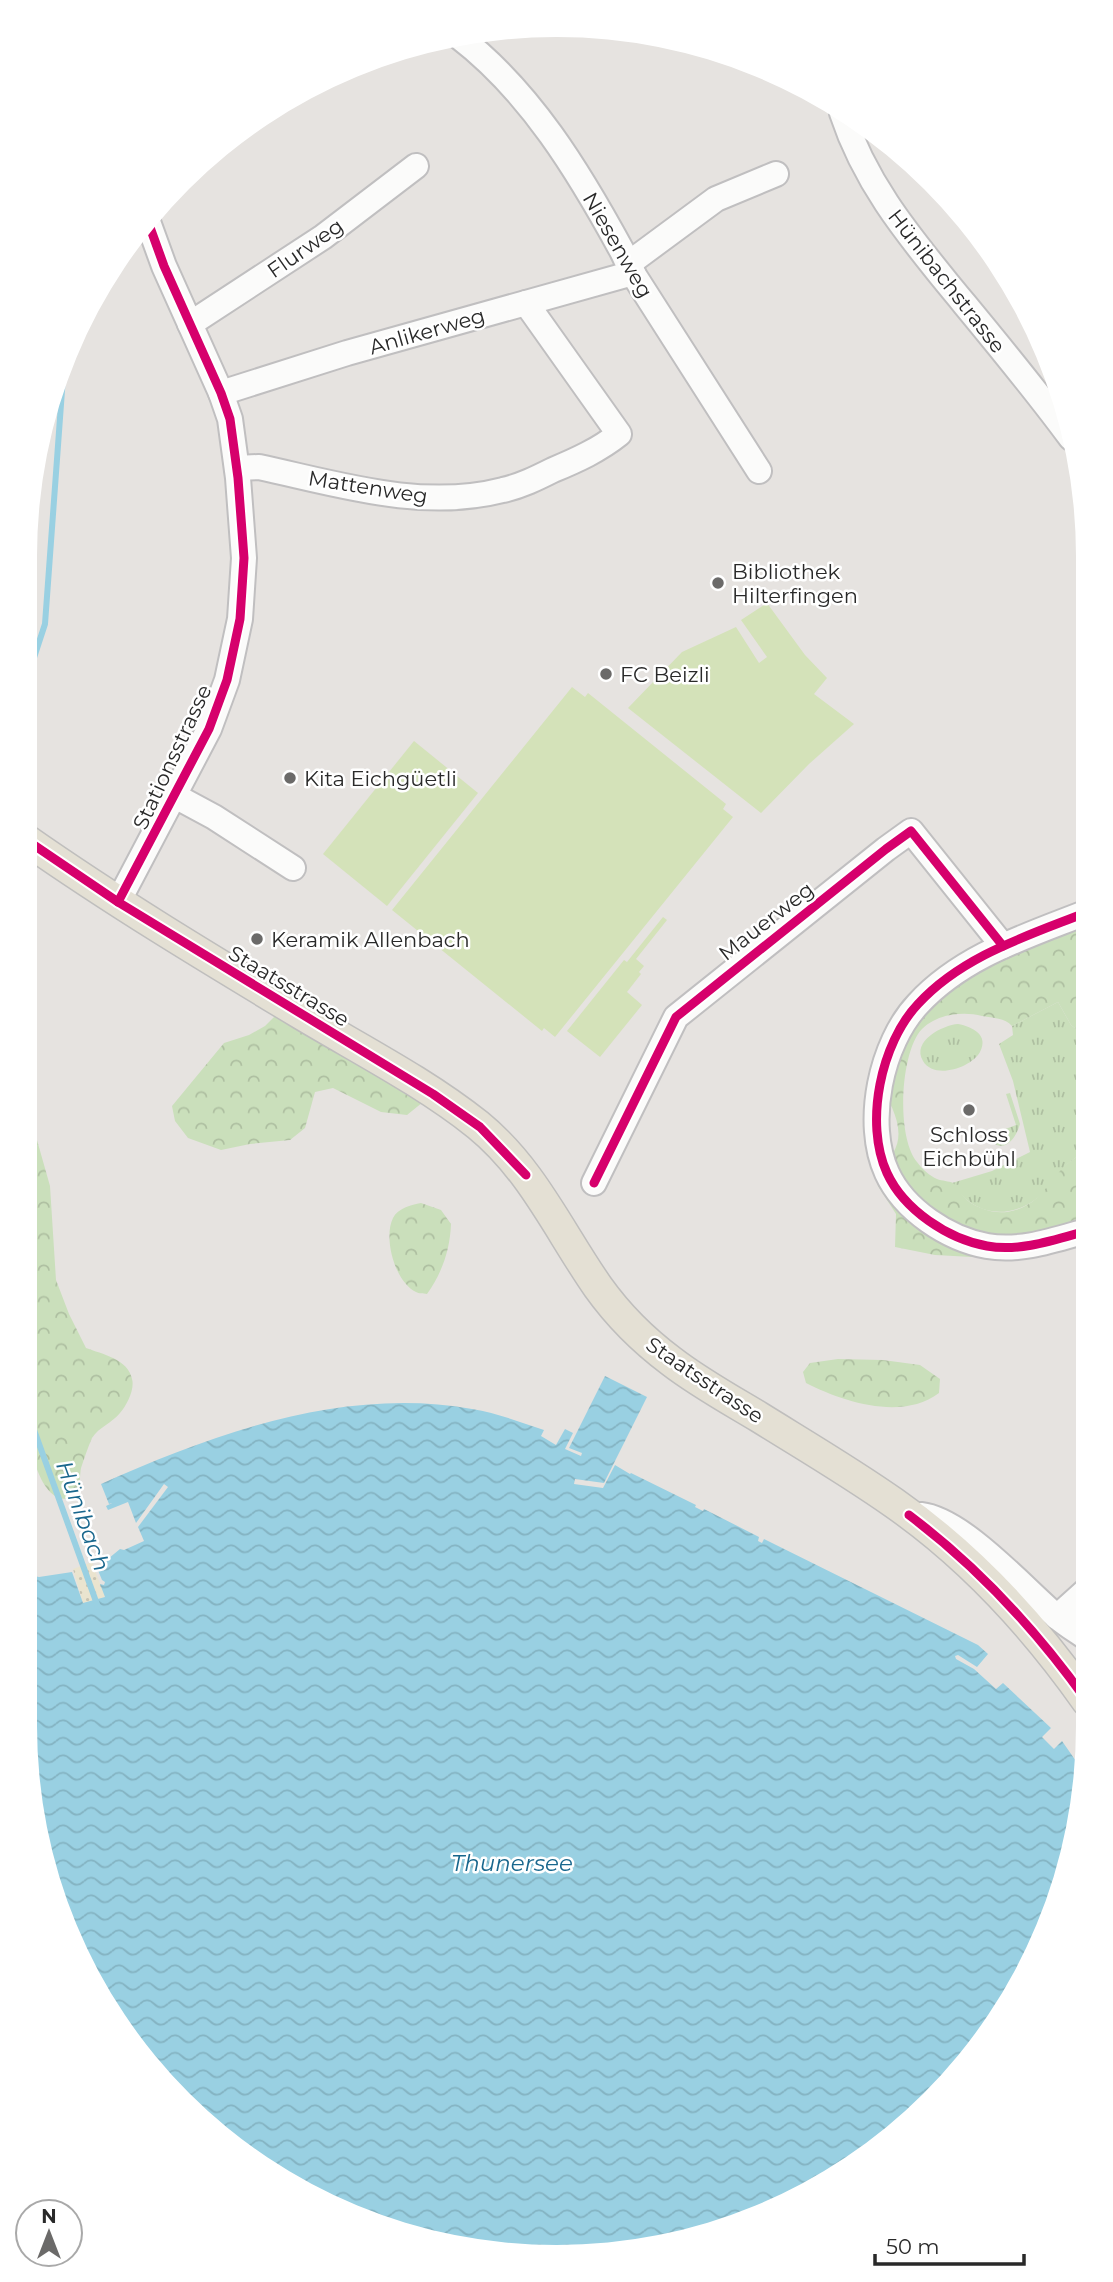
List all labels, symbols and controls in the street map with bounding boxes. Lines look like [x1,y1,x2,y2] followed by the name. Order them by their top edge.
[578,188,658,302] street label: Niesenweg
[883,204,1011,358] street label: Hünibachstrasse
[262,213,348,283] street label: Flurweg
[366,303,488,359] street label: Anlikerweg
[306,465,430,509] street label: Mattenweg
[732,559,858,608] place label: Bibliothek Hilterfingen
[710,575,726,591] marker: Bibliothek Hilterfingen
[620,662,710,687] place label: FC Beizli
[598,666,614,682] marker: FC Beizli
[127,681,217,833] street label: Stationsstrasse
[304,766,457,791] place label: Kita Eichgüetli
[282,770,298,786] marker: Kita Eichgüetli
[714,876,818,966] street label: Mauerweg
[271,927,470,952] place label: Keramik Allenbach
[249,931,265,947] marker: Keramik Allenbach
[224,940,354,1032] street label: Staatsstrasse
[961,1102,977,1118] marker: Schloss Eichbühl
[922,1122,1016,1171] place label: Schloss Eichbühl
[641,1331,769,1429] street label: Staatsstrasse
[50,1457,116,1575] water label: Hünibach
[451,1849,573,1877] water label: Thunersee
[14,2198,84,2268] north arrow
[41,2205,57,2228] text: N
[875,2222,1024,2266] scale bar
[886,2234,940,2259] text: 50 m

